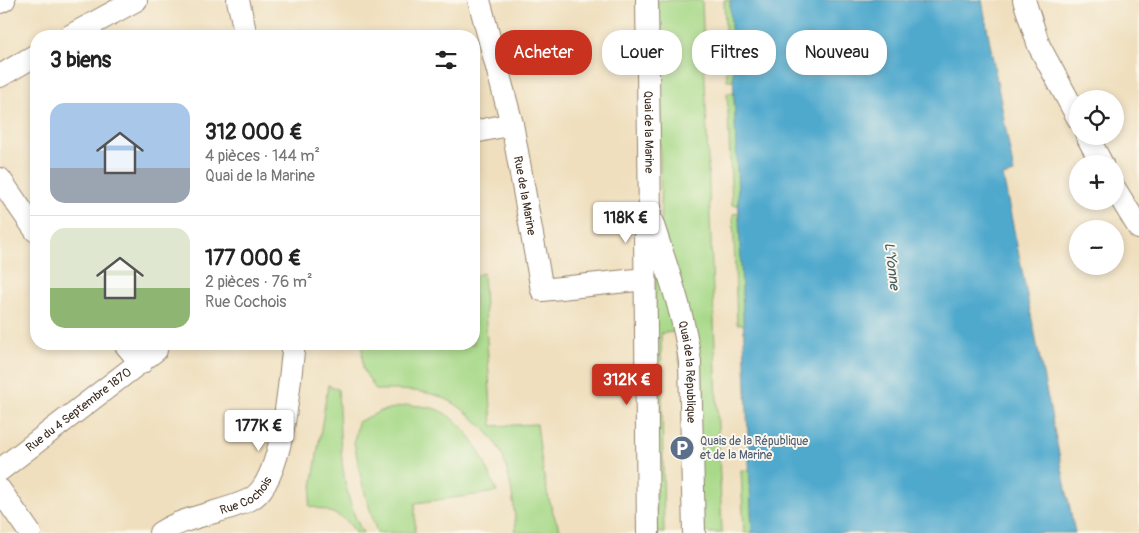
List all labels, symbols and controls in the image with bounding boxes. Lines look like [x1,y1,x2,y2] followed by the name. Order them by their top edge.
[495,30,592,75] chip: Acheter
[602,30,682,75] chip: Louer
[692,30,776,75] chip: Filtres
[786,30,887,75] chip: Nouveau
[432,46,460,74] icon: filters
[50,47,111,74] text: 3 biens
[1069,90,1124,275] map controls
[1069,90,1124,145] button: locate
[641,91,657,173] street label: Quai de la Marine
[205,119,303,146] text: 312 000 €
[90,123,150,183] icon: home
[205,146,320,166] text: 4 pièces · 144 m²
[510,155,539,237] street label: Rue de la Marine
[1069,155,1124,210] button: +
[205,166,315,186] text: Quai de la Marine
[585,202,667,244] pin: 118K €
[604,208,648,228] text: 118K €
[1069,220,1124,275] button: −
[881,241,904,293] water label: L'Yonne
[205,245,301,272] text: 177 000 €
[90,248,150,308] icon: home
[205,272,313,292] text: 2 pièces · 76 m²
[205,292,286,312] text: Rue Cochois
[675,319,699,423] street label: Quai de la République
[23,364,134,455] street label: Rue du 4 Septembre 1870
[586,364,668,406] pin: 312K €
[603,370,651,390] text: 312K €
[218,410,300,452] pin: 177K €
[236,416,282,436] text: 177K €
[700,434,808,463] place label: Quais de la République et de la Marine
[669,435,695,461] parking icon: Quais de la République et de la Marine
[218,474,275,518] street label: Rue Cochois

